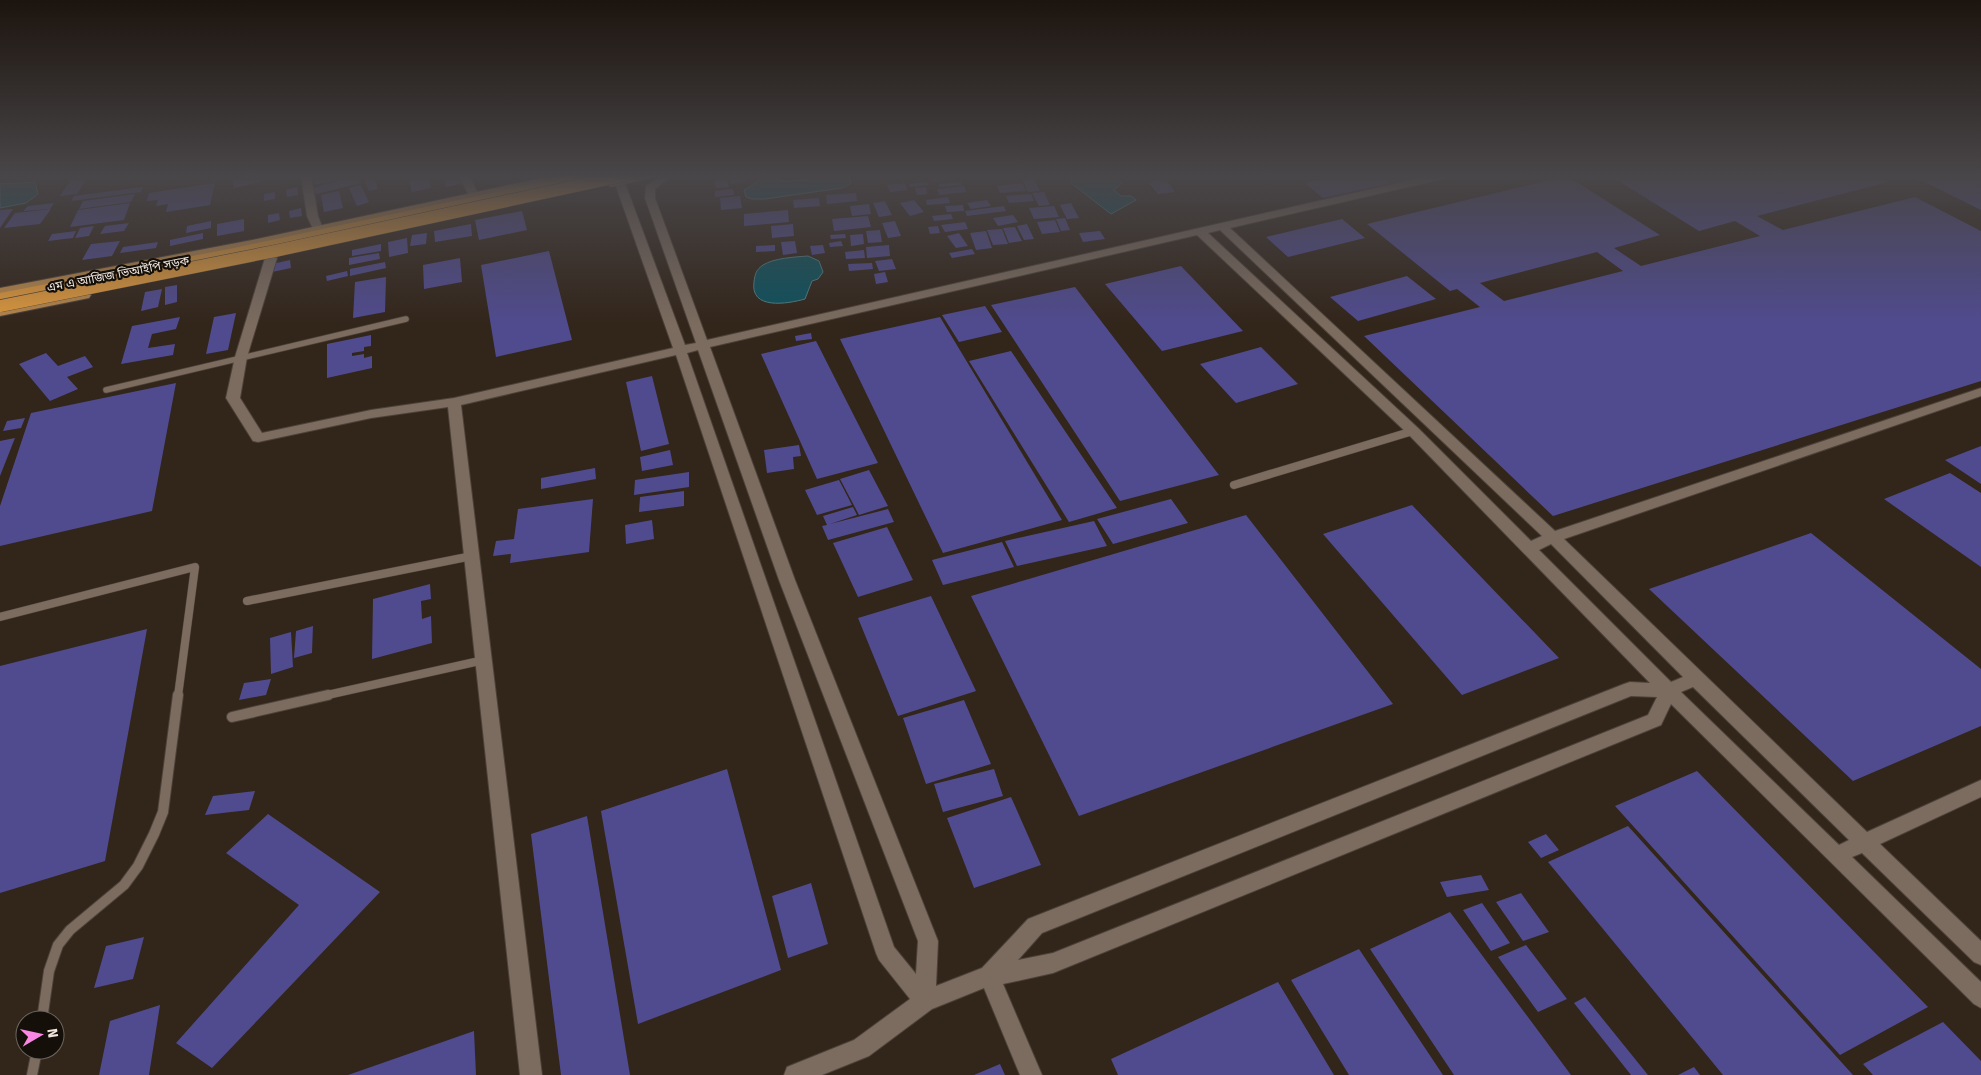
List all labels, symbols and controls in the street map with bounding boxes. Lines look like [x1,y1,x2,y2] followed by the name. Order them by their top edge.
[45,252,191,295] street label: এম এ আজিজ ভিআইপি সড়ক
[15,1010,65,1060] north arrow
[43,1027,61,1039] text: N

